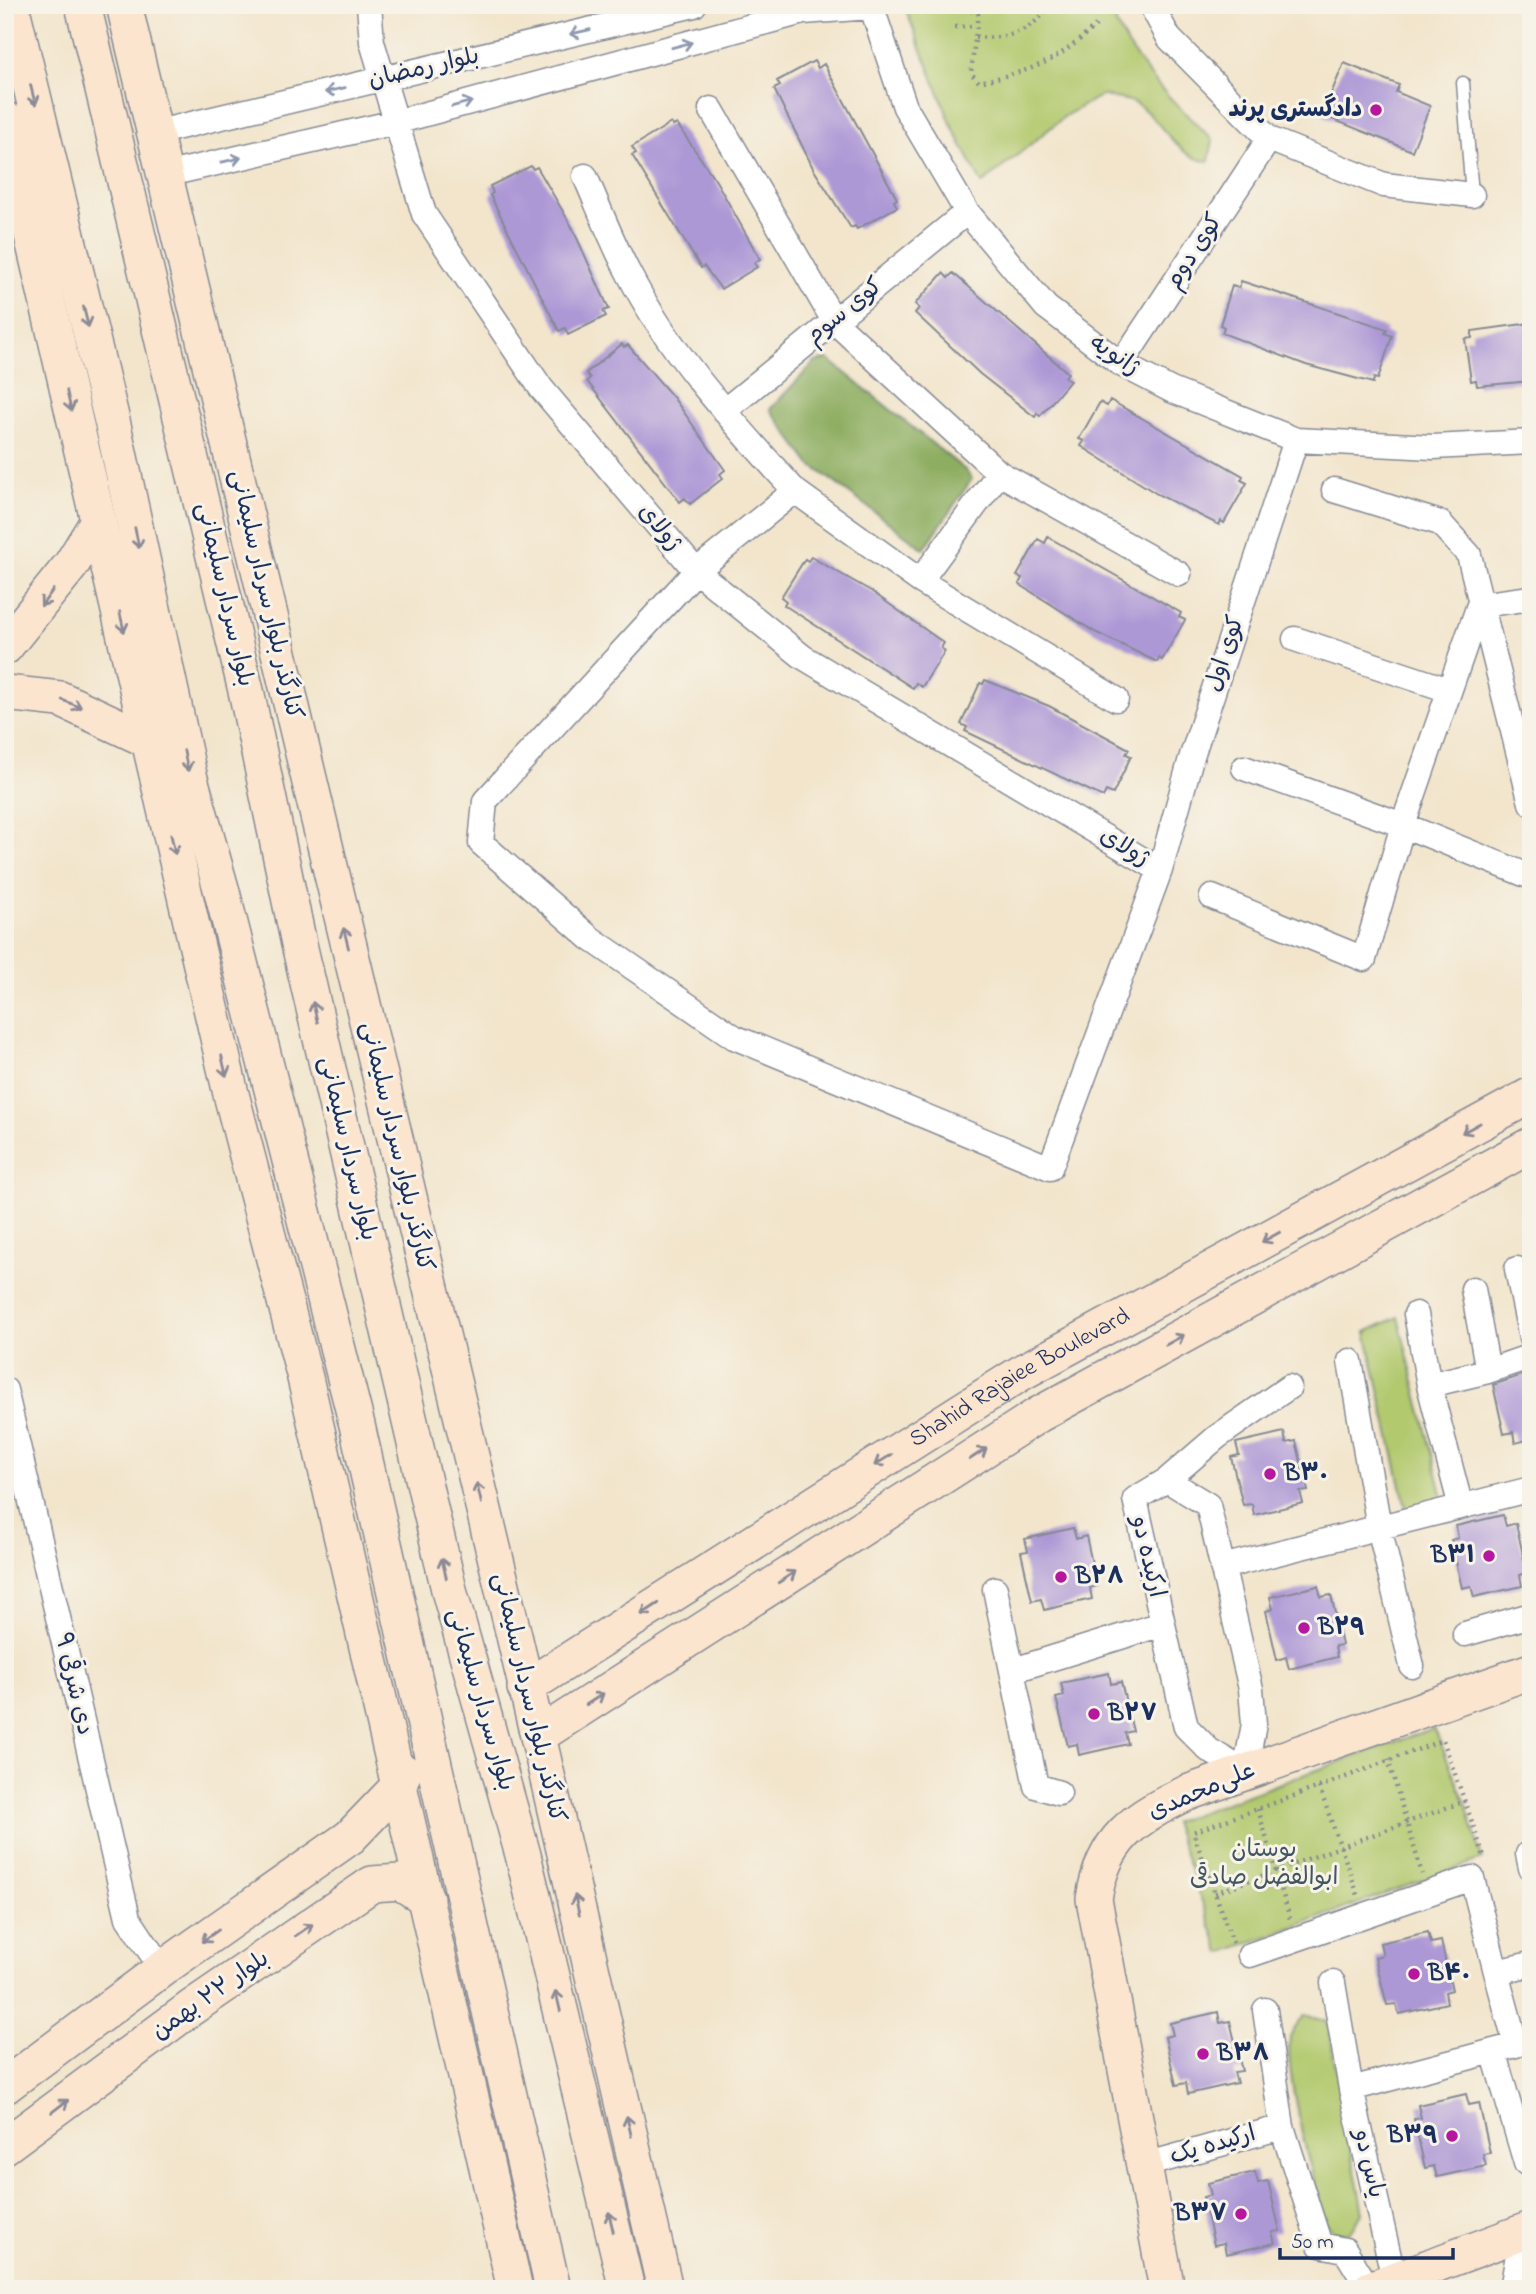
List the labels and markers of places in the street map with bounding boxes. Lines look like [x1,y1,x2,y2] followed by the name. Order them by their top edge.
[1228,93,1362,128] place label: دادگستری پرند
[1368,102,1384,118] marker: دادگستری پرند
[1283,1457,1328,1492] place label: B۳۰
[1262,1466,1278,1482] marker: B۳۰
[1430,1539,1475,1574] place label: B۳۱
[1481,1548,1497,1564] marker: B۳۱
[1074,1560,1124,1595] place label: B۲۸
[1053,1569,1069,1585] marker: B۲۸
[1317,1611,1365,1646] place label: B۲۹
[1296,1620,1312,1636] marker: B۲۹
[1107,1697,1157,1732] place label: B۲۷
[1086,1706,1102,1722] marker: B۲۷
[1427,1957,1470,1992] place label: B۴۰
[1406,1966,1422,1982] marker: B۴۰
[1216,2037,1269,2072] place label: B۳۸
[1195,2046,1211,2062] marker: B۳۸
[1386,2119,1438,2154] place label: B۳۹
[1444,2128,1460,2144] marker: B۳۹
[1173,2197,1227,2232] place label: B۳۷
[1233,2206,1249,2222] marker: B۳۷

